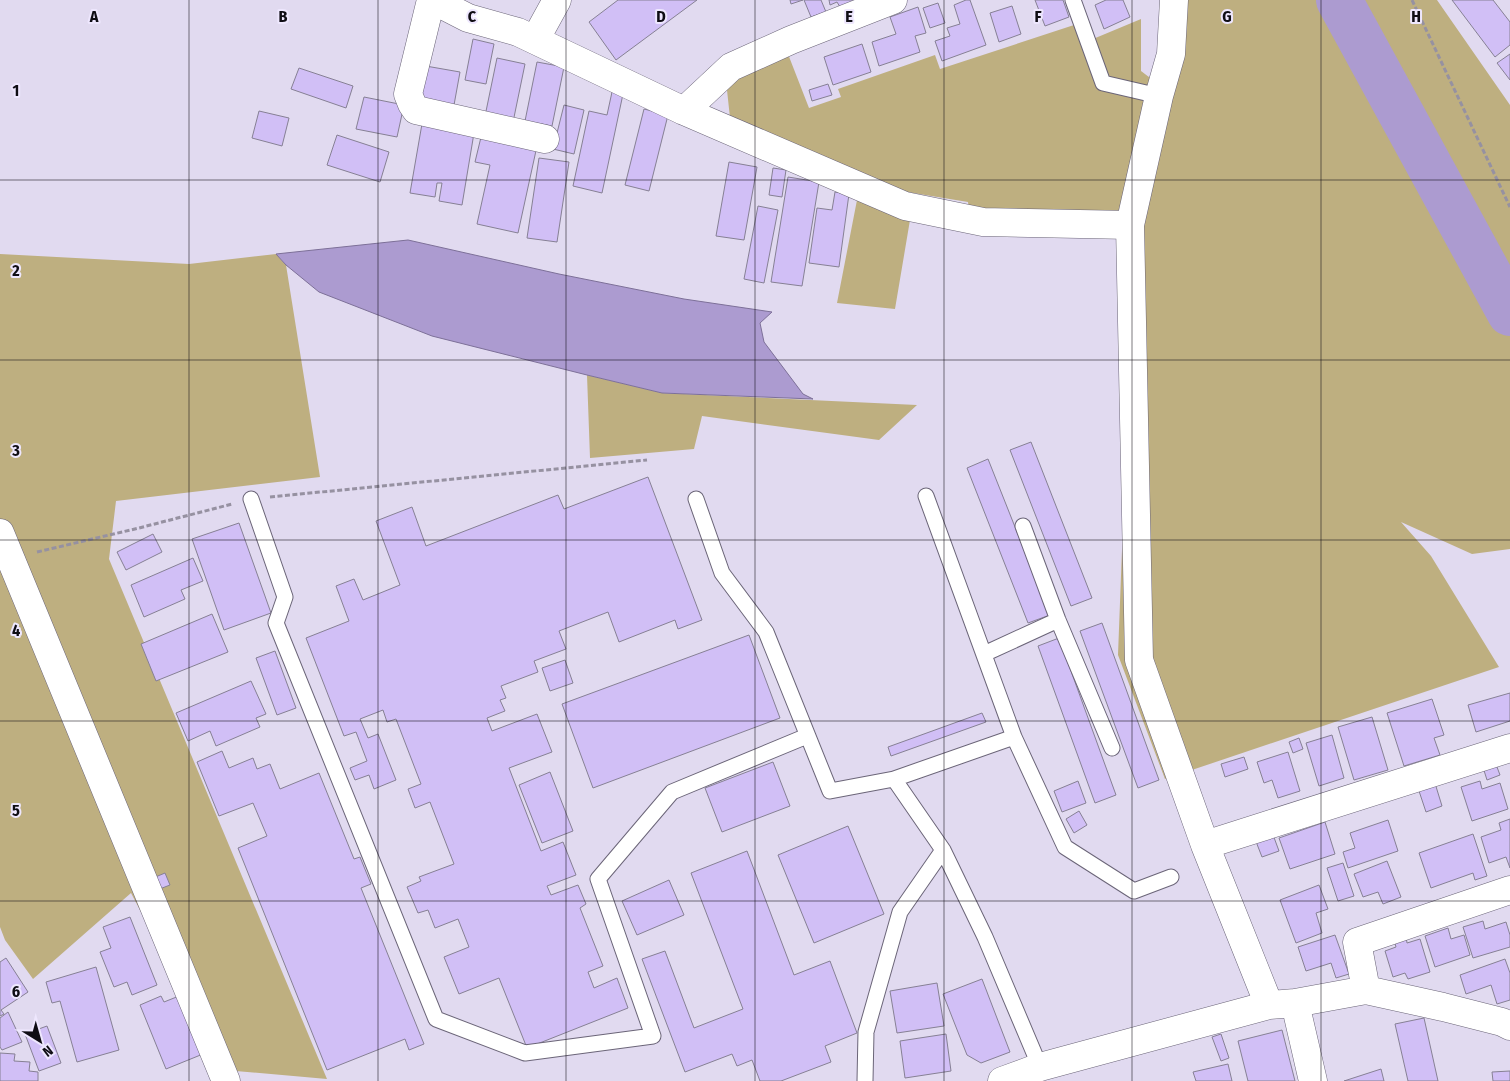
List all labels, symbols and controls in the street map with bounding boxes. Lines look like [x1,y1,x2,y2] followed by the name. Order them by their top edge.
[89,7,99,26] text: A
[279,7,288,26] text: B
[468,7,477,26] text: C
[656,7,666,26] text: D
[845,7,853,26] text: E
[1034,7,1042,26] text: F
[1222,7,1232,26] text: G
[1411,7,1421,26] text: H
[13,81,19,100] text: 1
[11,261,20,280] text: 2
[11,441,20,460] text: 3
[12,621,20,640] text: 4
[12,801,20,820] text: 5
[12,982,20,1001] text: 6
[15,1016,65,1066] north arrow
[39,1042,56,1060] text: N

